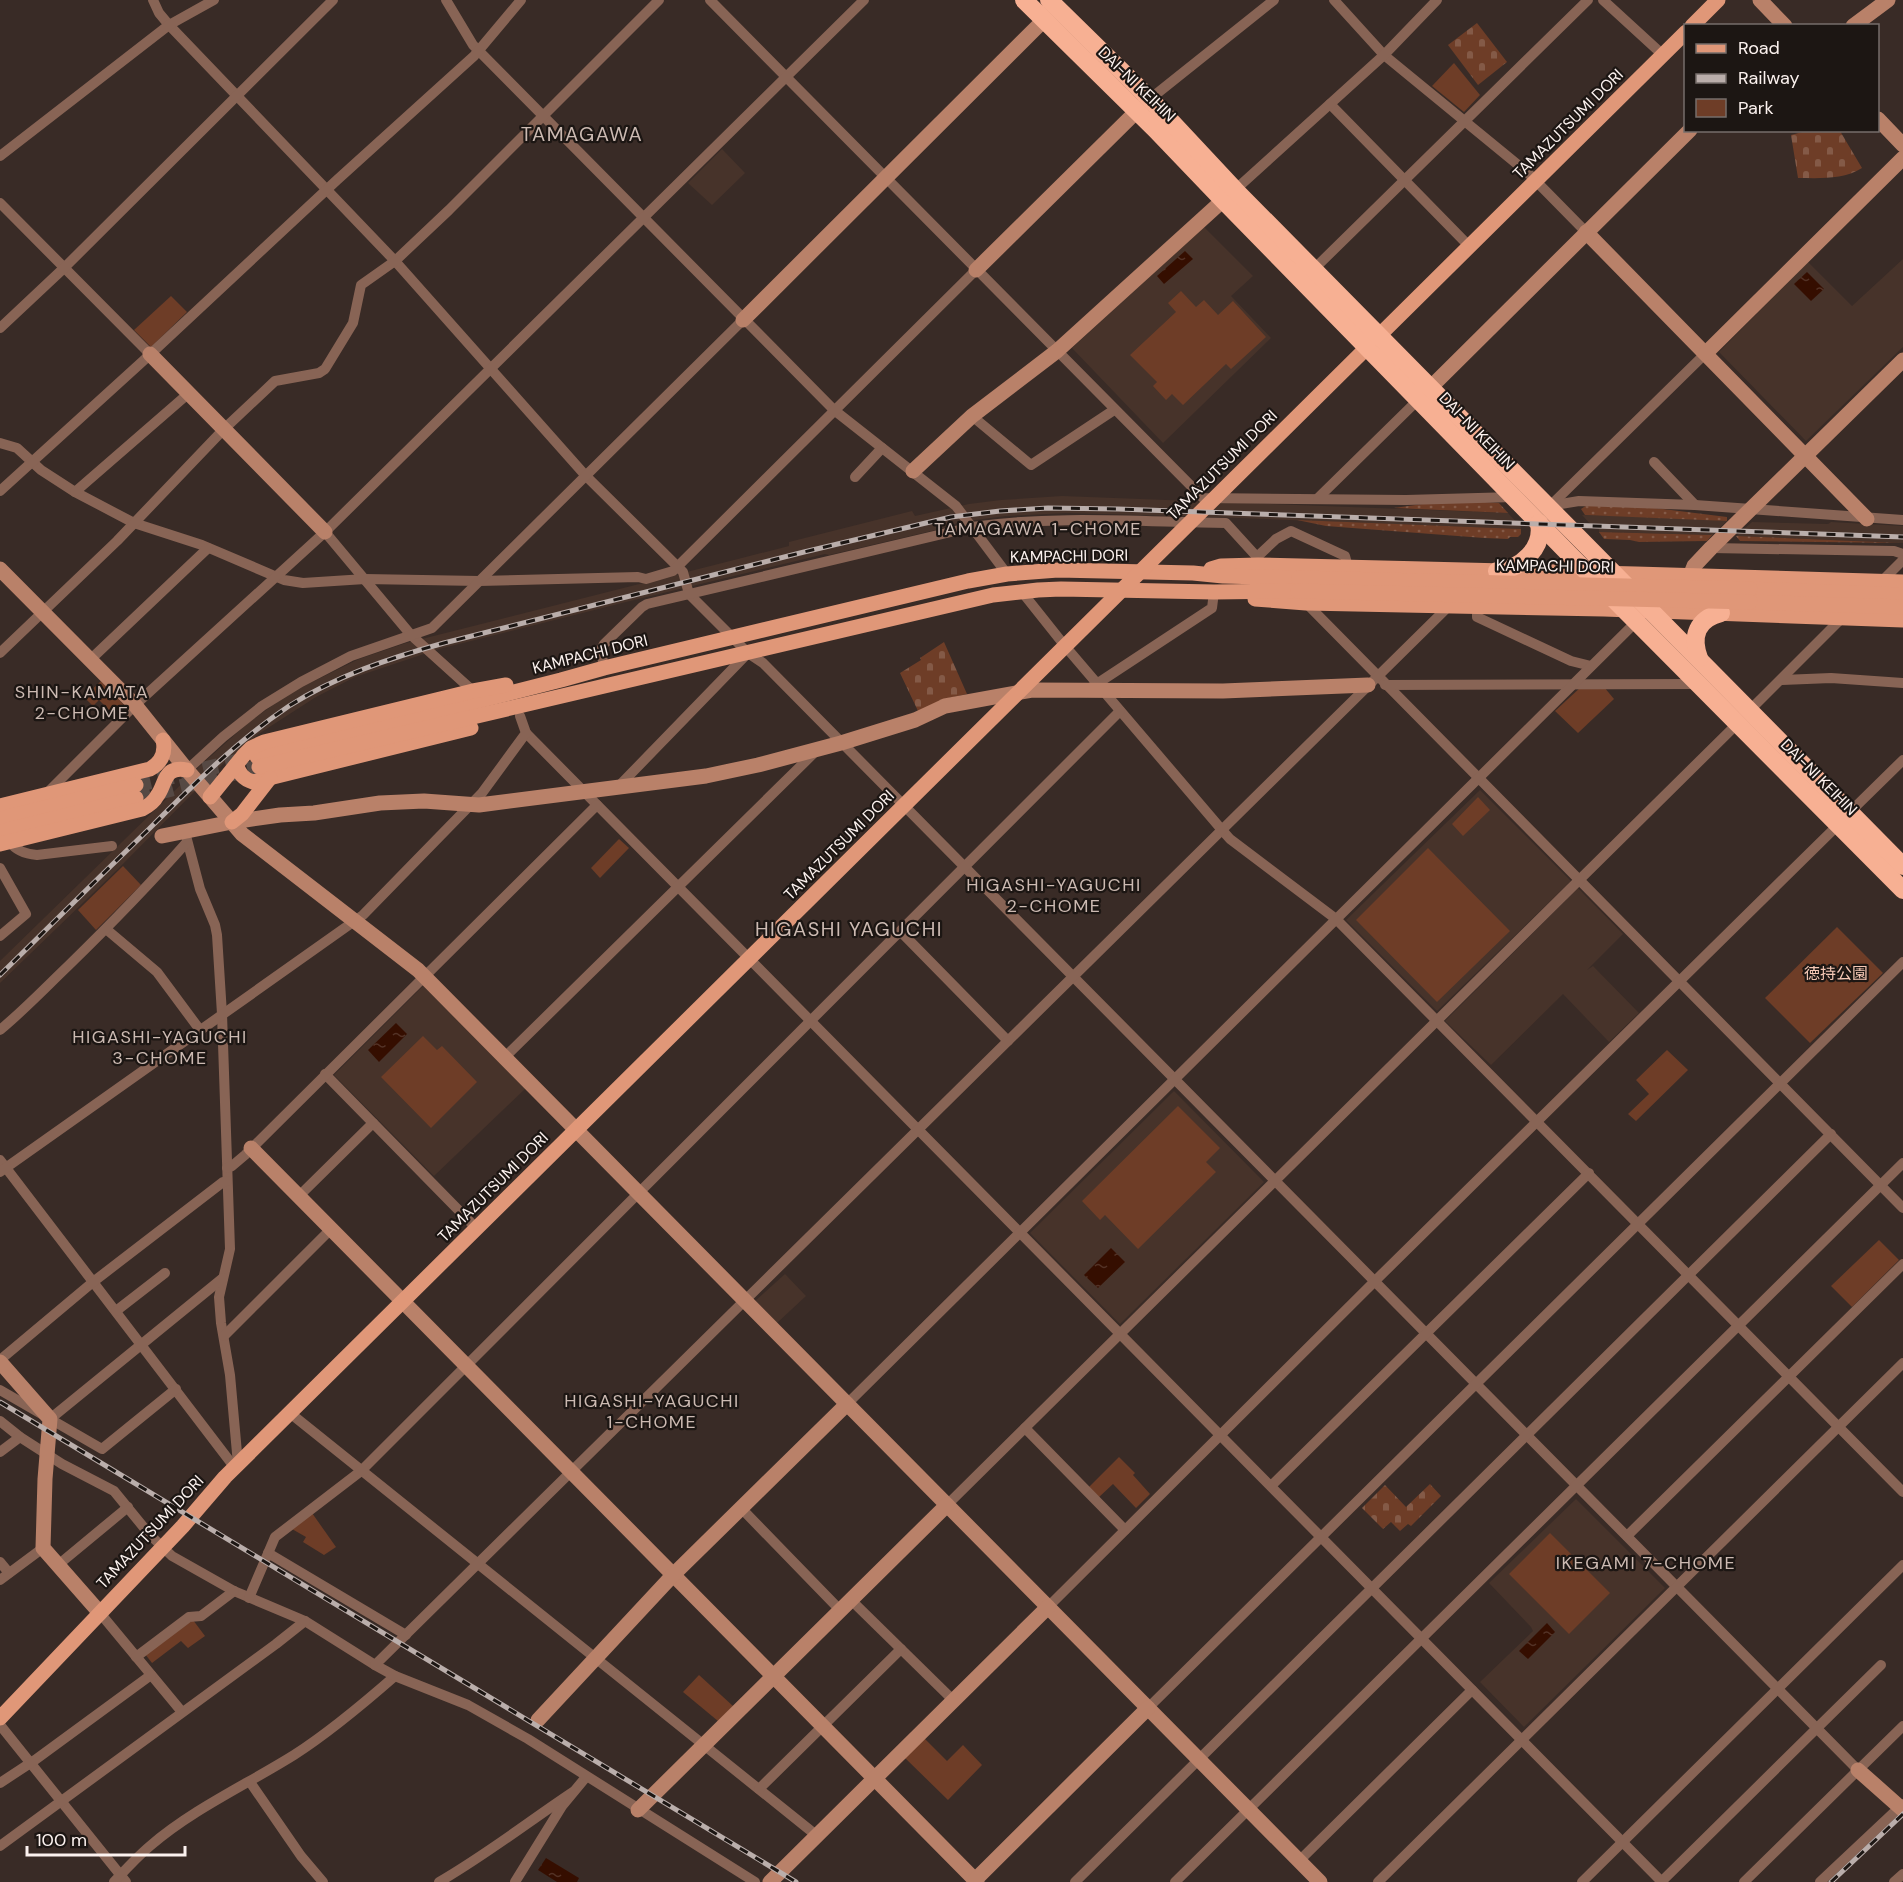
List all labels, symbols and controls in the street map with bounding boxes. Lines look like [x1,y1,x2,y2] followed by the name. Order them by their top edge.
[1684,24,1879,132] legend
[1738,36,1780,60] text: Road
[1094,42,1180,126] street label: DAI-NI KEIHIN
[1508,64,1628,184] street label: TAMAZUTSUMI DORI
[1738,66,1800,90] text: Railway
[1738,96,1774,120] text: Park
[521,121,643,147] district label: TAMAGAWA
[1435,388,1519,474] street label: DAI-NI KEIHIN
[1162,405,1282,525] street label: TAMAZUTSUMI DORI
[934,517,1142,541] district label: TAMAGAWA 1-CHOME
[1010,544,1128,568] street label: KAMPACHI DORI
[1496,554,1614,578] street label: KAMPACHI DORI
[530,630,650,678] street label: KAMPACHI DORI
[15,680,149,725] district label: SHIN-KAMATA 2-CHOME
[1776,734,1862,820] street label: DAI-NI KEIHIN
[779,785,899,905] street label: TAMAZUTSUMI DORI
[966,873,1142,918] district label: HIGASHI-YAGUCHI 2-CHOME
[755,916,943,942] district label: HIGASHI YAGUCHI
[1804,963,1868,984] park label: 徳持公園
[72,1025,248,1070] district label: HIGASHI-YAGUCHI 3-CHOME
[433,1127,553,1247] street label: TAMAZUTSUMI DORI
[564,1389,740,1434] district label: HIGASHI-YAGUCHI 1-CHOME
[92,1471,208,1593] street label: TAMAZUTSUMI DORI
[1556,1551,1736,1575] district label: IKEGAMI 7-CHOME
[27,1819,184,1857] scale bar
[36,1828,87,1852] text: 100 m

